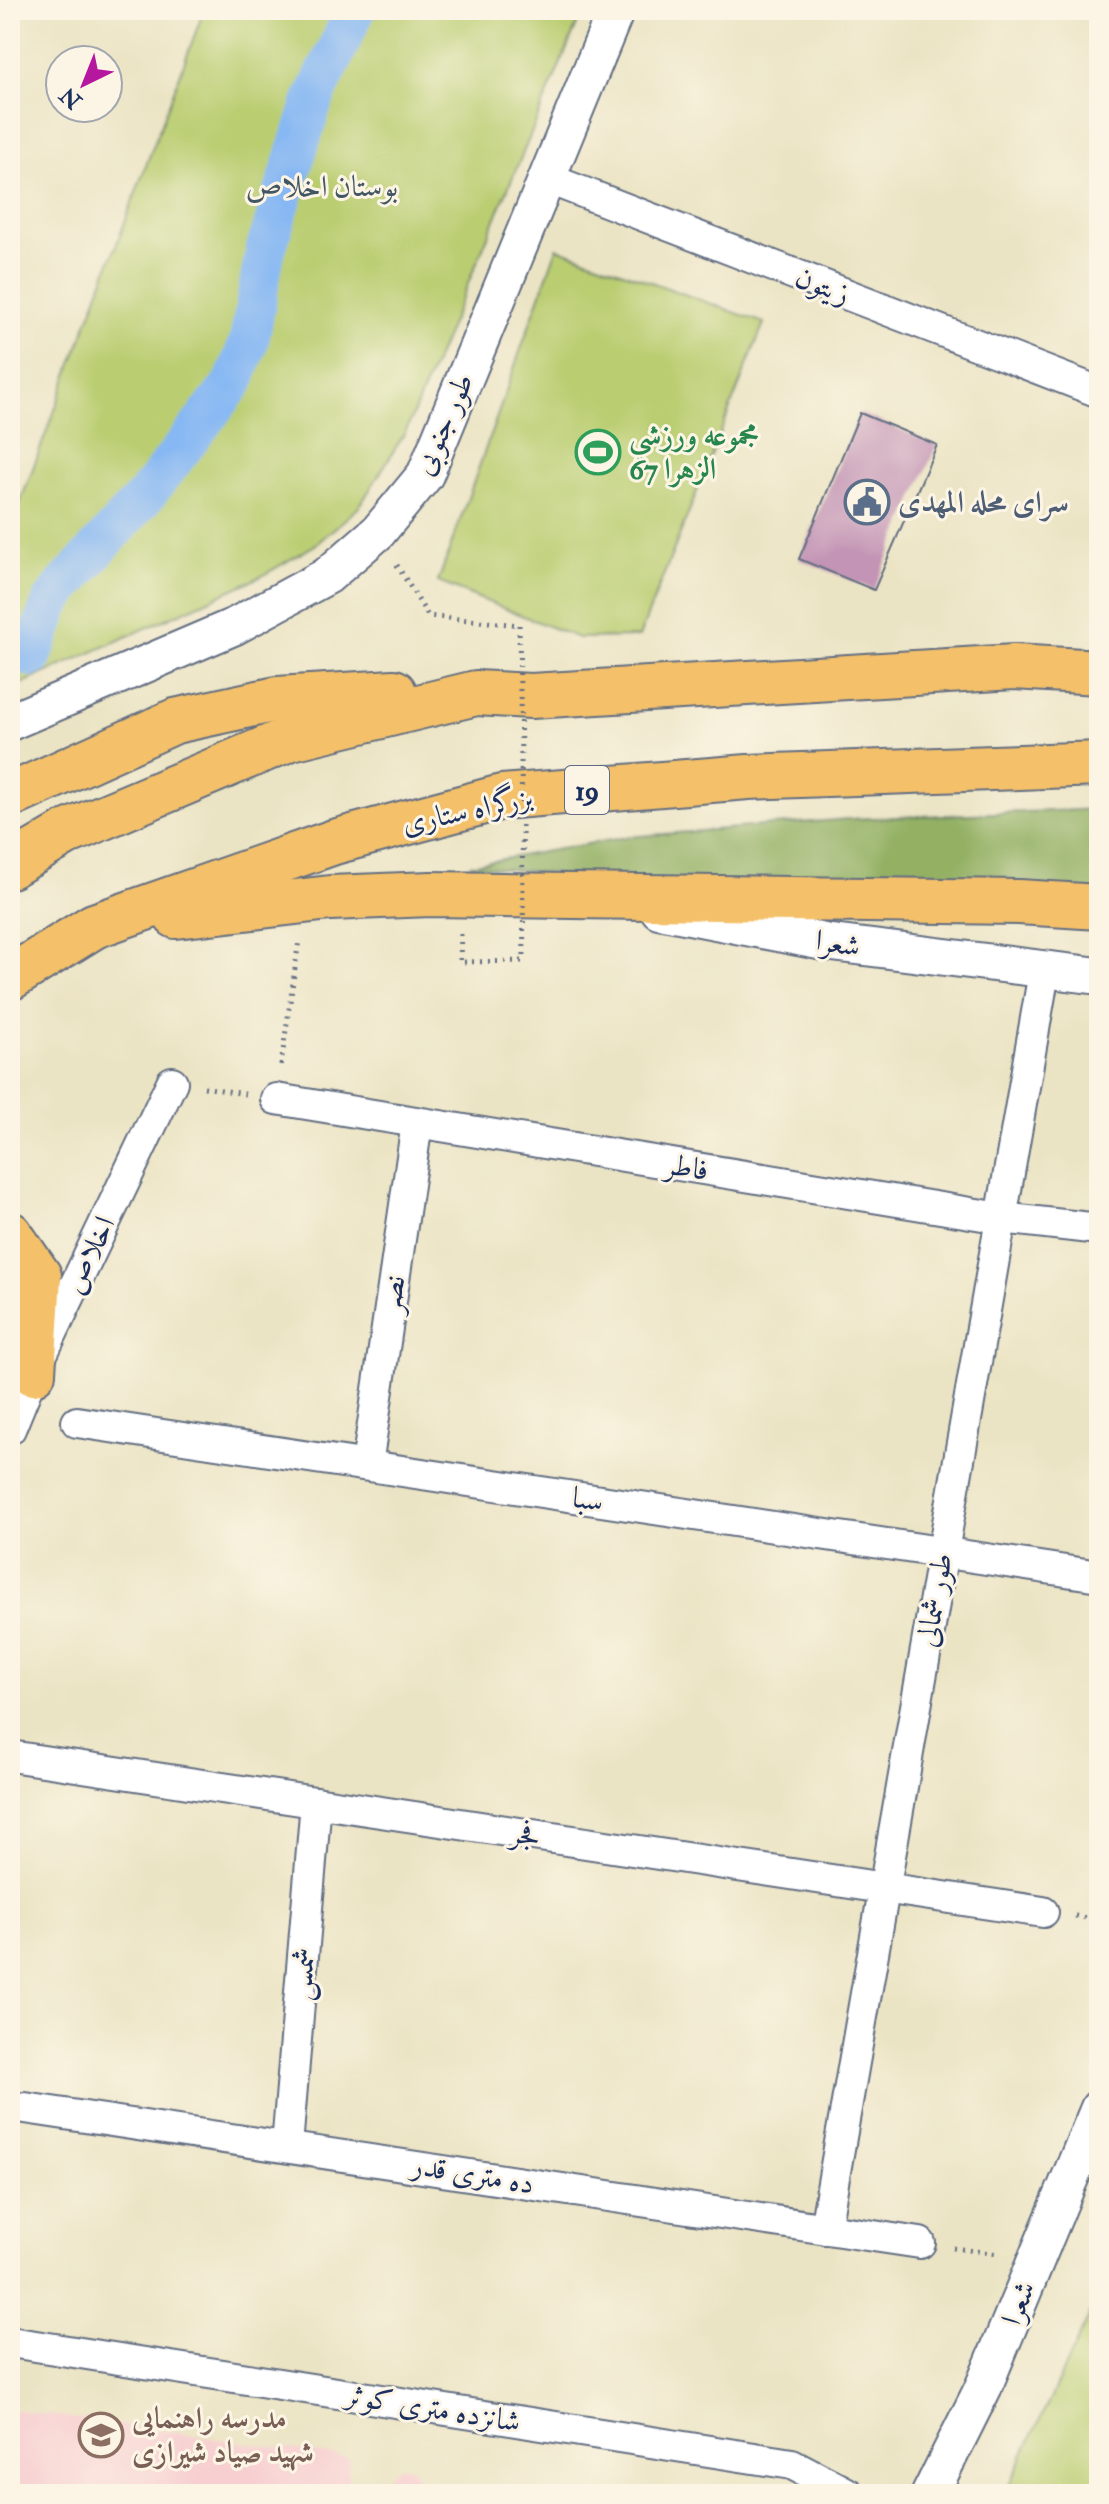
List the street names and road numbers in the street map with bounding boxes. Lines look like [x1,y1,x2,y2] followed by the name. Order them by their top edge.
[790,258,856,313] street label: زیتون
[405,368,484,482] street label: طور جنوبی
[565,766,609,814] road number: 19
[398,777,536,842] street label: بزرگراه ستاری
[813,922,863,965] street label: شعرا
[660,1145,711,1189] street label: فاطر
[55,1210,124,1300] street label: اخلاص
[371,1273,414,1318] street label: نصر
[570,1479,606,1520] street label: سبا
[908,1550,961,1650] street label: طور شمالی
[505,1813,544,1855] street label: فجر
[282,1946,324,2002] street label: شمس
[406,2146,537,2202] street label: ده متری قدر
[993,2275,1044,2331] street label: شعرا
[340,2376,523,2441] street label: شانزده متری کوثر

